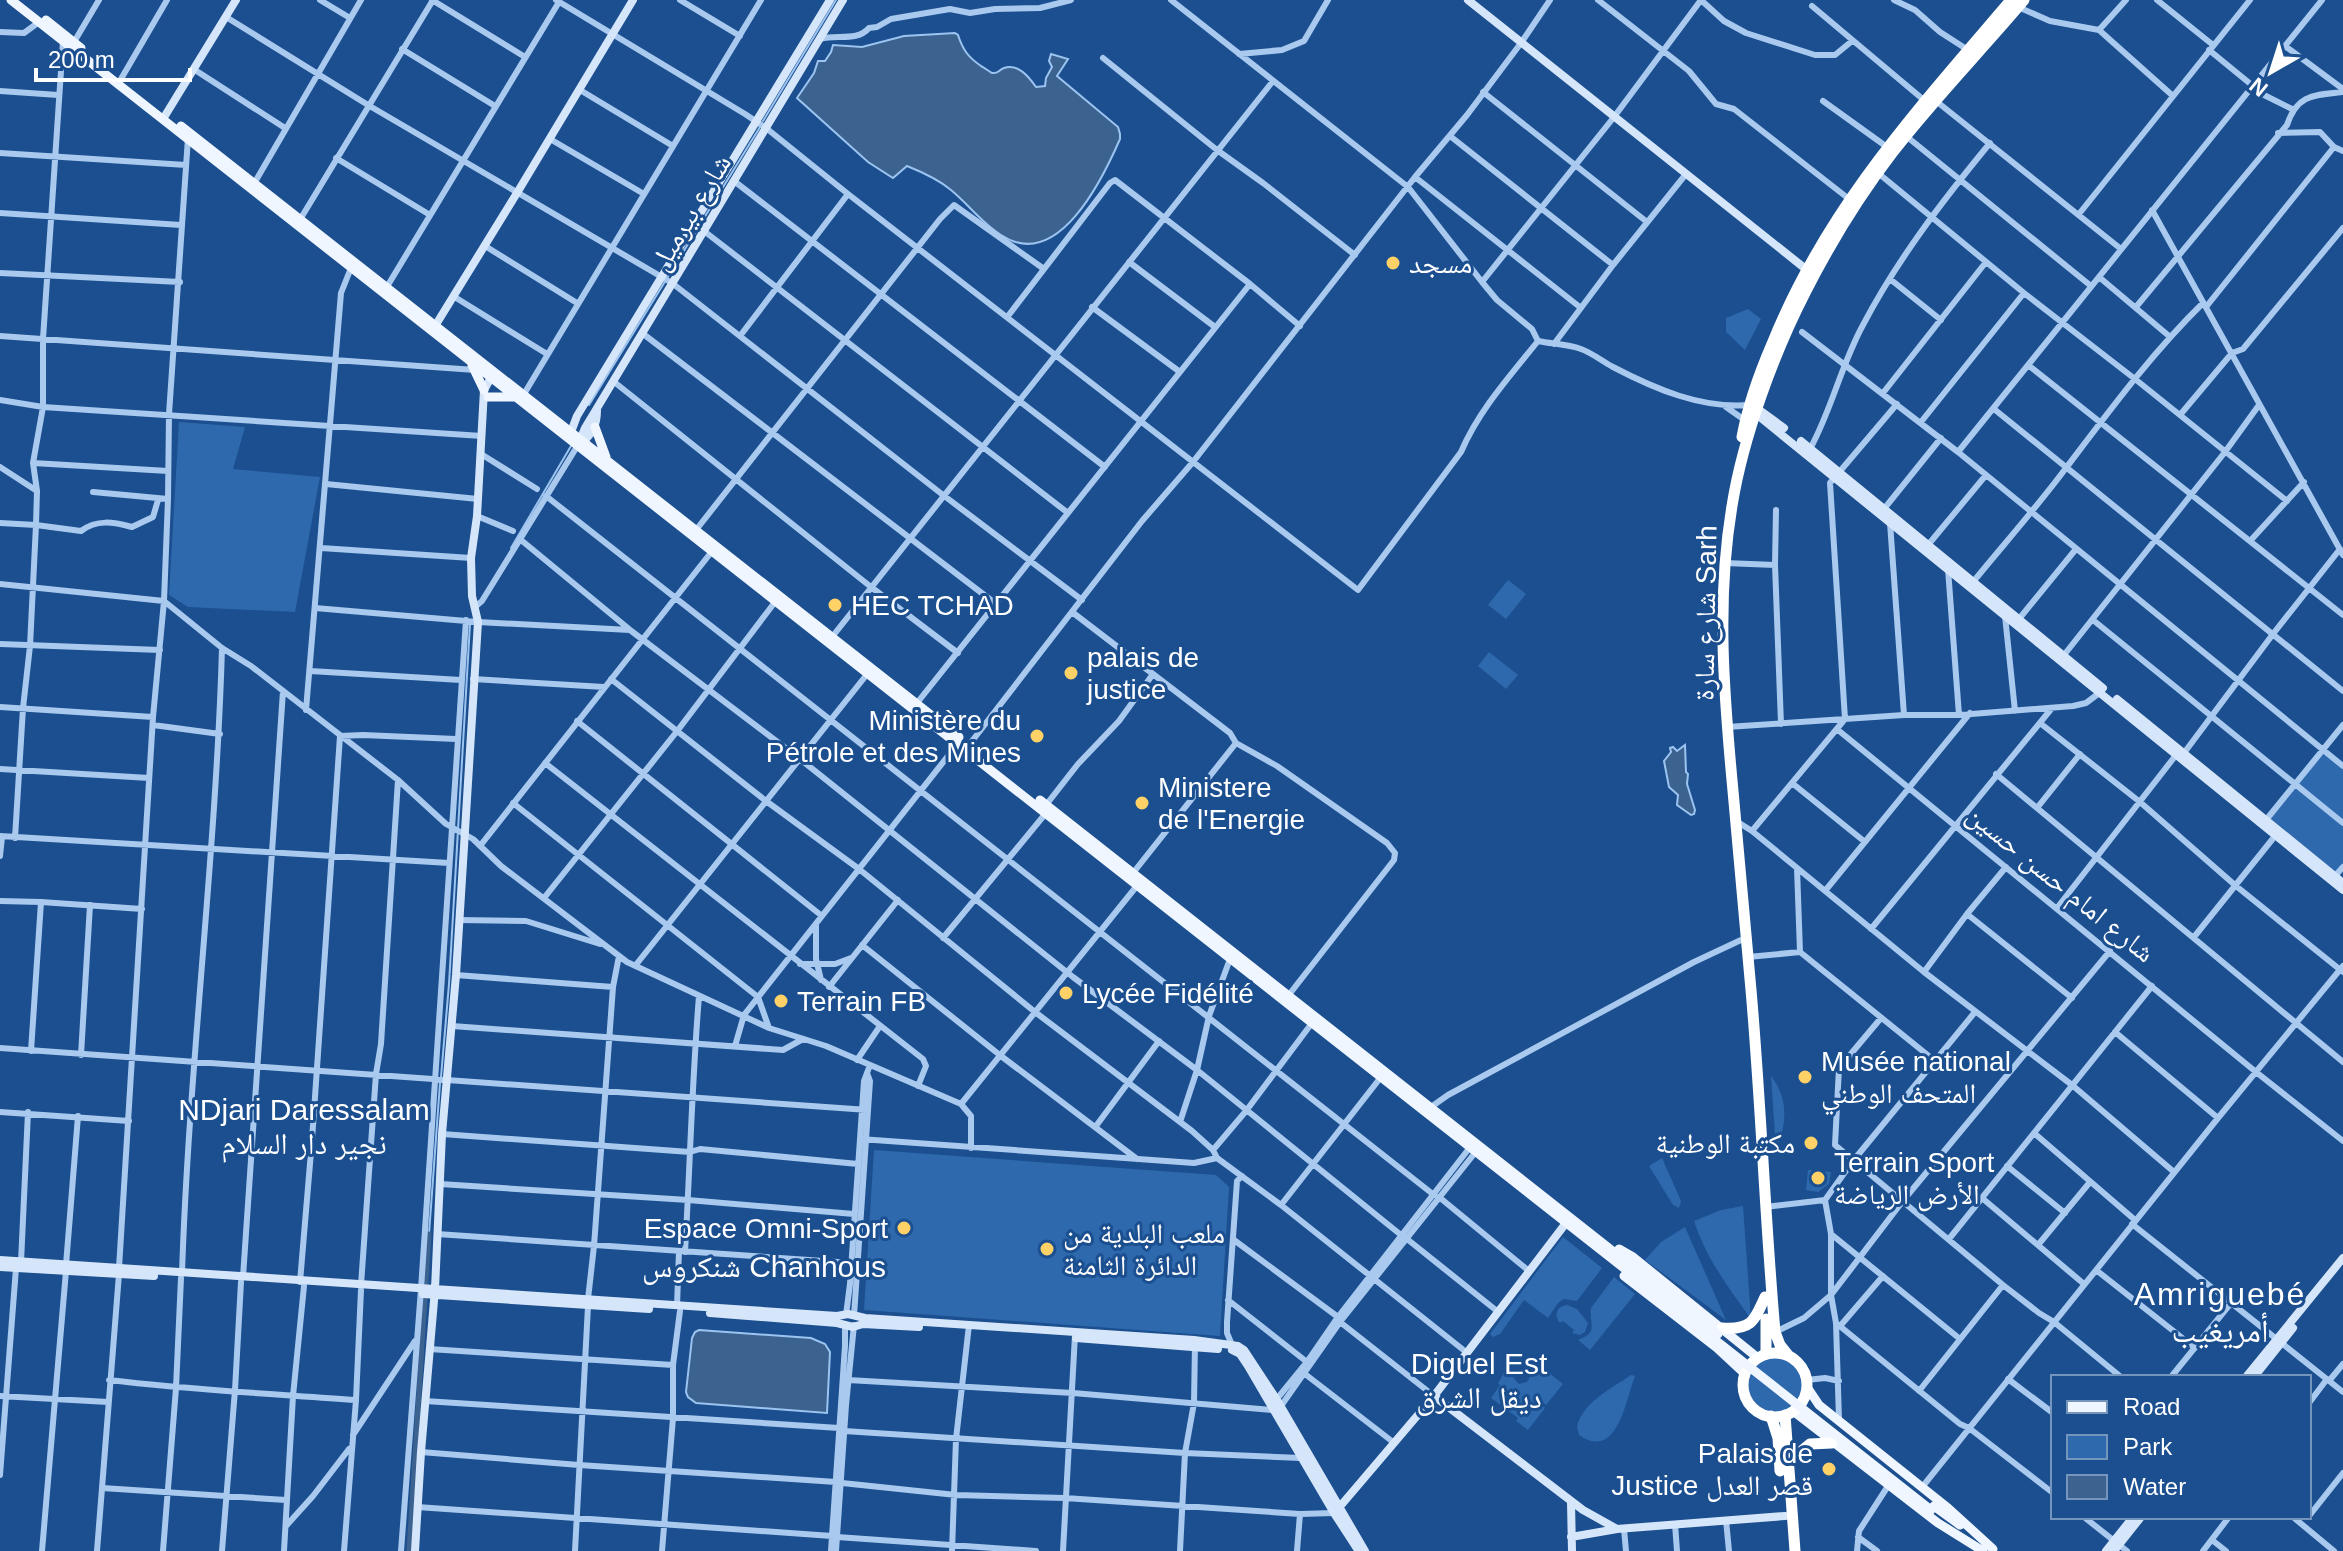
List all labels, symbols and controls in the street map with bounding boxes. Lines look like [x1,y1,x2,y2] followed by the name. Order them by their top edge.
[36,32,190,82] scale bar
[2231,32,2311,112] north arrow
[48,46,115,73] text: 200 m
[2245,72,2273,102] text: N
[644,149,739,277] street label: شارع بيرميل
[1409,248,1472,279] place label: مسجد
[1384,254,1402,272] marker: مسجد
[1688,525,1725,701] street label: شارع سارة Sarh
[851,590,1014,621] place label: HEC TCHAD
[826,596,844,614] marker: HEC TCHAD
[1086,642,1199,705] place label: palais de justice
[1062,664,1080,682] marker: palais de justice
[766,705,1021,768] place label: Ministère du Pétrole et des Mines
[1028,727,1046,745] marker: Ministère du Pétrole et des Mines
[1158,772,1305,835] place label: Ministere de l'Energie
[1133,794,1151,812] marker: Ministere de l'Energie
[1959,798,2161,971] street label: شارع امام حسن حسين
[1082,978,1254,1009] place label: Lycée Fidélité
[1057,984,1075,1002] marker: Lycée Fidélité
[797,986,926,1017] place label: Terrain FB
[772,992,790,1010] marker: Terrain FB
[1821,1046,2011,1116] place label: Musée national المتحف الوطني
[1796,1068,1814,1086] marker: Musée national المتحف الوطني
[178,1093,430,1163] district label: NDjari Daressalam نجير دار السلام
[1656,1128,1795,1159] place label: مكتبة الوطنية
[1802,1134,1820,1152] marker: مكتبة الوطنية
[1834,1147,1995,1212] place label: Terrain Sport الأرض الرياضة
[1809,1169,1827,1187] marker: Terrain Sport الأرض الرياضة
[644,1213,888,1244] place label: Espace Omni-Sport
[1063,1218,1225,1281] place label: ملعب البلدية من الدائرة الثامنة
[895,1219,913,1237] marker: Espace Omni-Sport
[1038,1240,1056,1258] marker: ملعب البلدية من الدائرة الثامنة
[642,1250,886,1285] district label: شنكروس Chanhous
[2134,1276,2306,1349] district label: Amriguebé أمريغيب
[1411,1347,1548,1416] district label: Diguel Est ديقل الشرق
[2051,1375,2311,1519] legend
[2123,1393,2180,1420] text: Road
[2123,1433,2173,1460] text: Park
[1611,1438,1813,1502] place label: Palais de Justice قصر العدل
[1820,1460,1838,1478] marker: Palais de Justice قصر العدل
[2123,1473,2186,1500] text: Water

